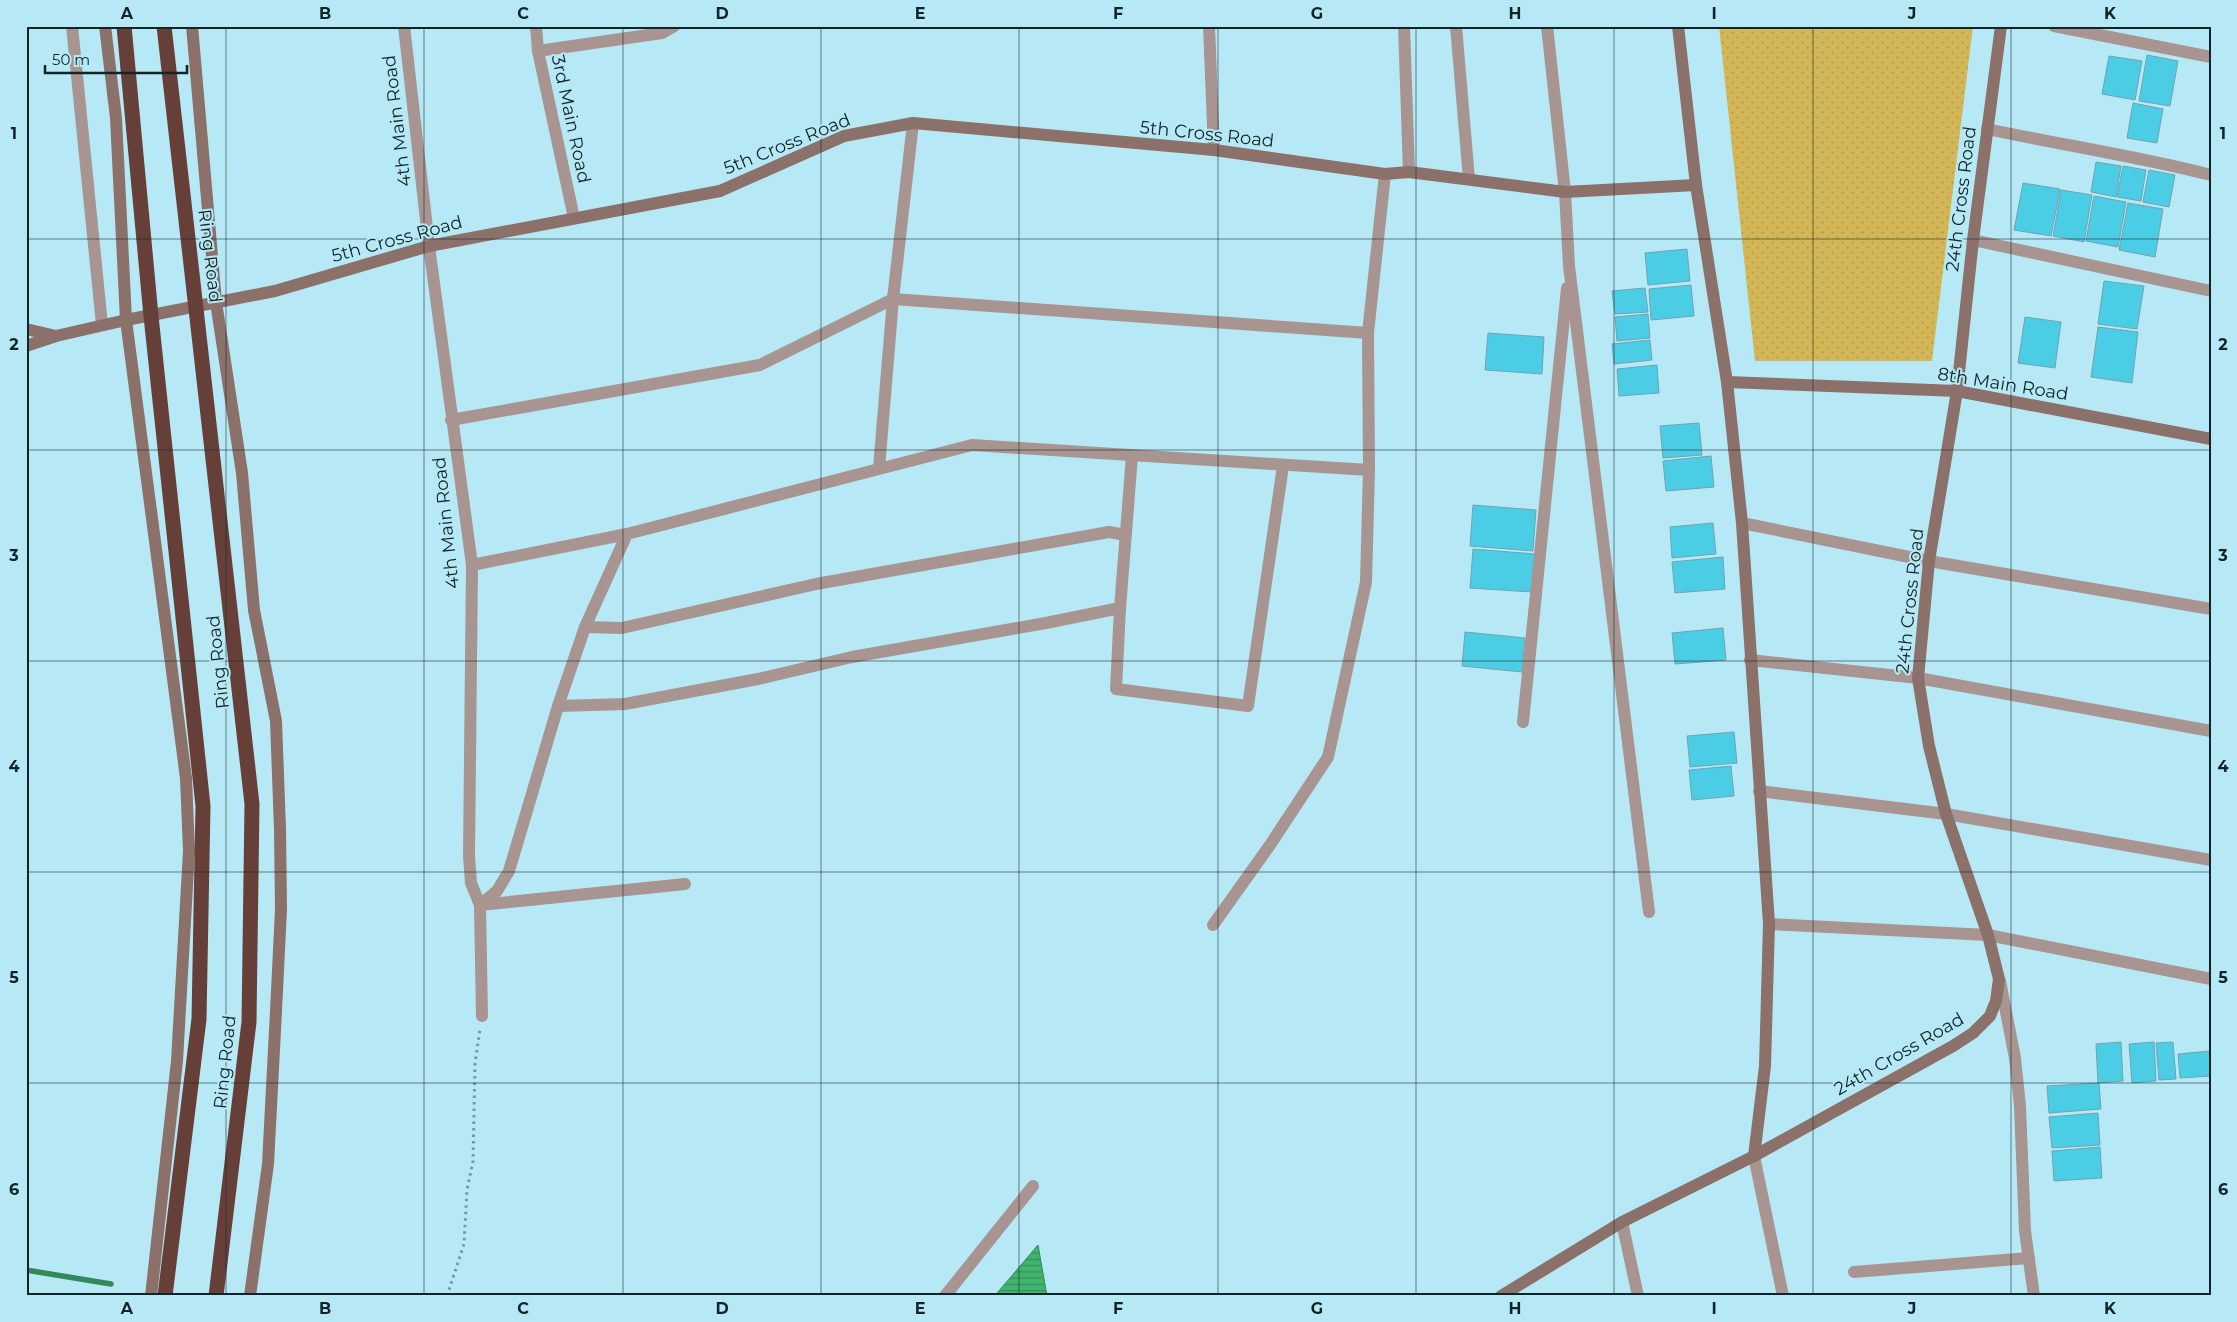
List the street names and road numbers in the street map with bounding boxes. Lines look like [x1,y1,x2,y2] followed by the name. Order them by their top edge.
[547,53,595,185] street label: 3rd Main Road
[378,54,416,188] street label: 4th Main Road
[720,109,854,179] street label: 5th Cross Road
[1139,116,1275,152] street label: 5th Cross Road
[1941,125,1981,273] street label: 24th Cross Road
[193,208,227,304] street label: Ring Road
[329,211,465,267] street label: 5th Cross Road
[1936,363,2070,405] street label: 8th Main Road
[428,456,464,590] street label: 4th Main Road
[1891,527,1929,675] street label: 24th Cross Road
[202,614,234,710] street label: Ring Road
[1830,1008,1968,1100] street label: 24th Cross Road
[209,1014,241,1110] street label: Ring Road

